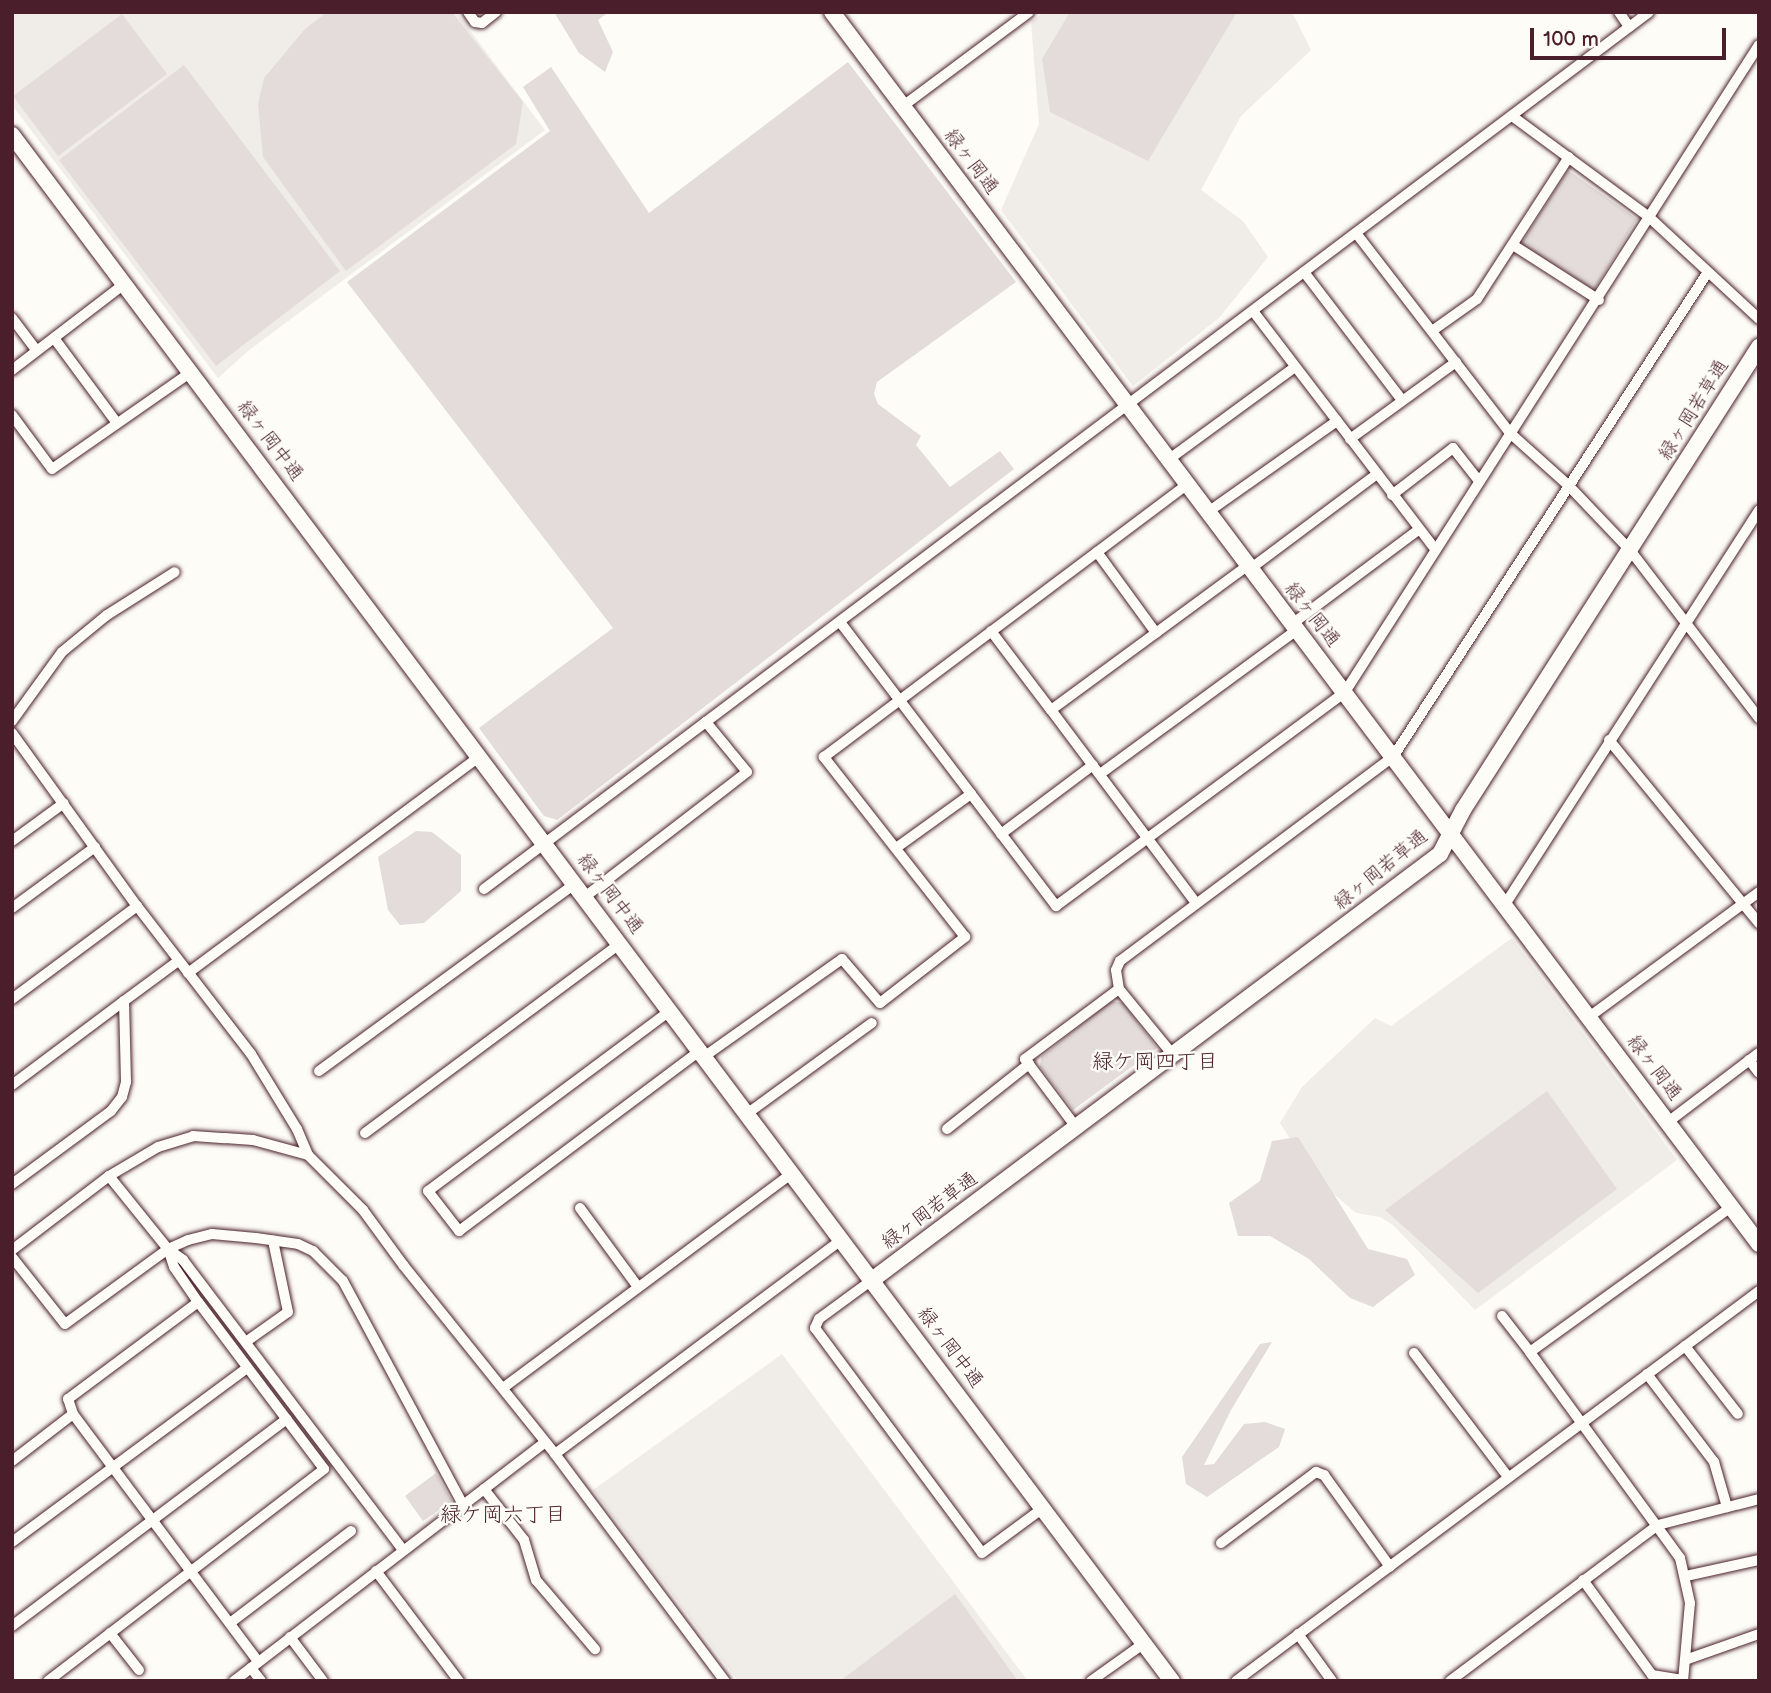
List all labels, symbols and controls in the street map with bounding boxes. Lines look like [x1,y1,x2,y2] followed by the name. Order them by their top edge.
[1533,14,1729,58] scale bar
[1543,27,1599,52] text: 100 m
[939,125,1003,199] street label: 緑ヶ岡通
[1654,356,1734,464] street label: 緑ヶ岡若草通
[232,396,308,486] street label: 緑ヶ岡中通
[1280,578,1344,652] street label: 緑ヶ岡通
[1330,825,1432,915] street label: 緑ヶ岡若草通
[572,849,648,939] street label: 緑ヶ岡中通
[1622,1031,1686,1105] street label: 緑ヶ岡通
[1092,1049,1218,1075] district label: 緑ケ岡四丁目
[878,1168,982,1254] street label: 緑ヶ岡若草通
[912,1303,988,1393] street label: 緑ヶ岡中通
[440,1502,566,1528] district label: 緑ケ岡六丁目

